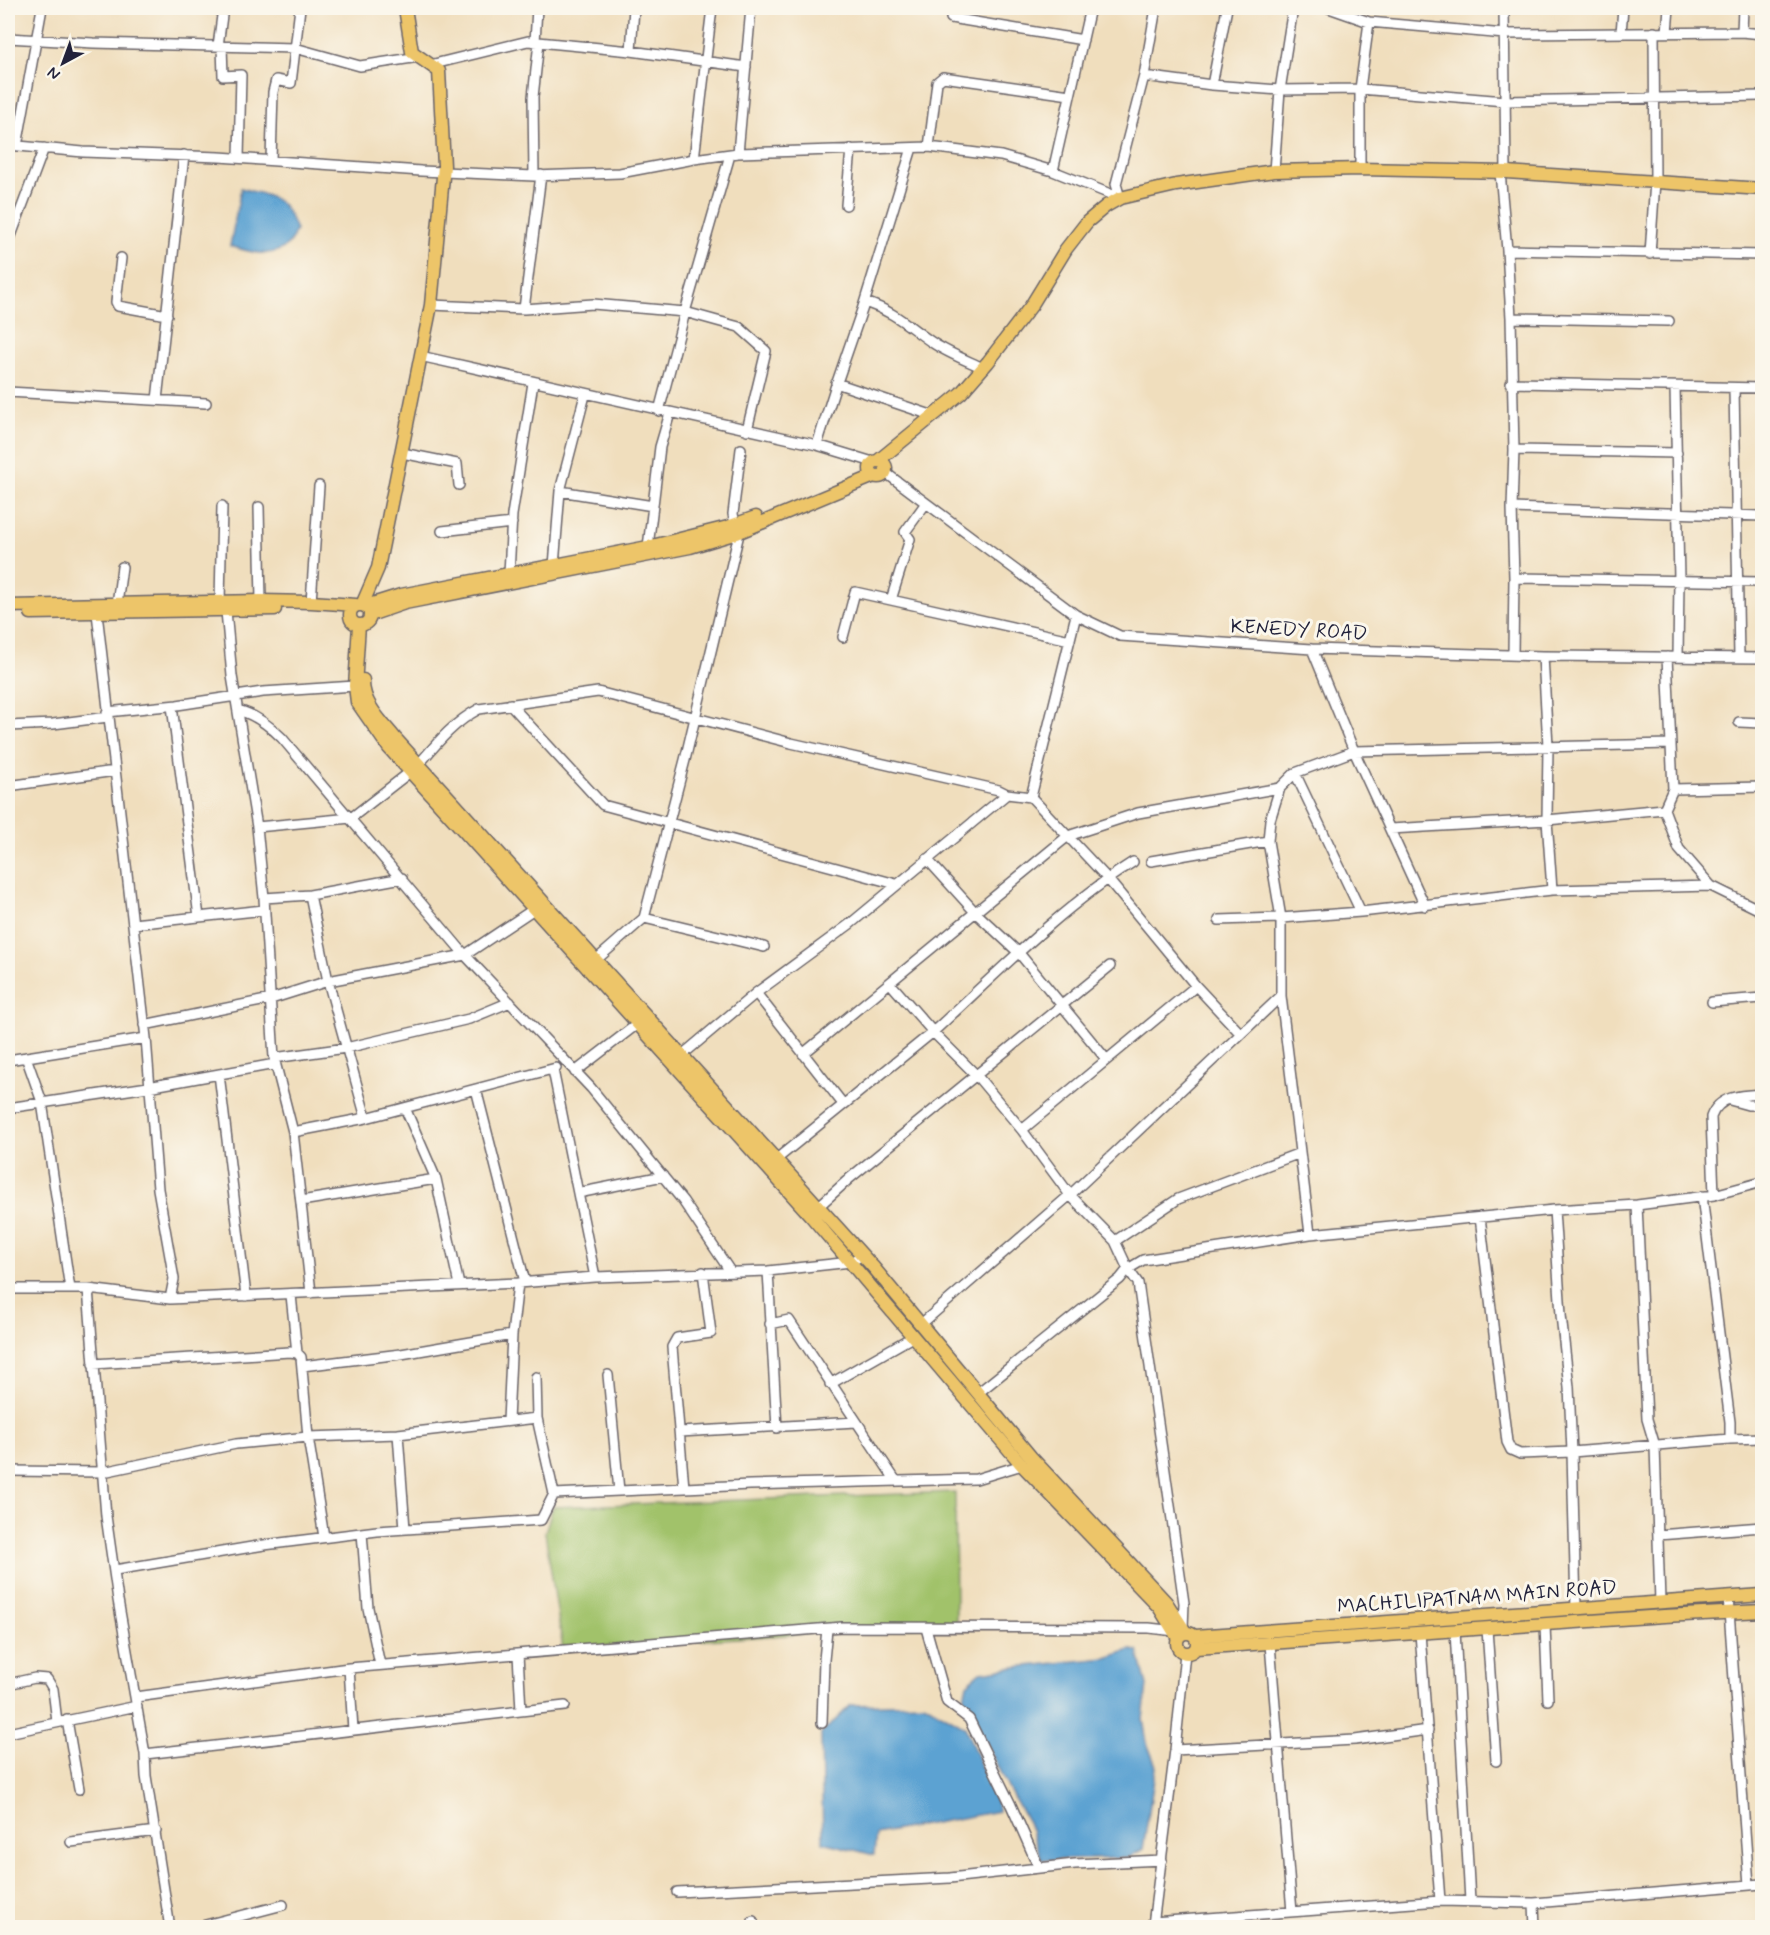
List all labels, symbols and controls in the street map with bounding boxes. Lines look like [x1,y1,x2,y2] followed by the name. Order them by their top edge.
[33,33,93,93] north arrow
[43,62,65,85] text: N
[1230,613,1368,648] street label: KENEDY ROAD
[1336,1574,1618,1621] street label: MACHILIPATNAM MAIN ROAD

